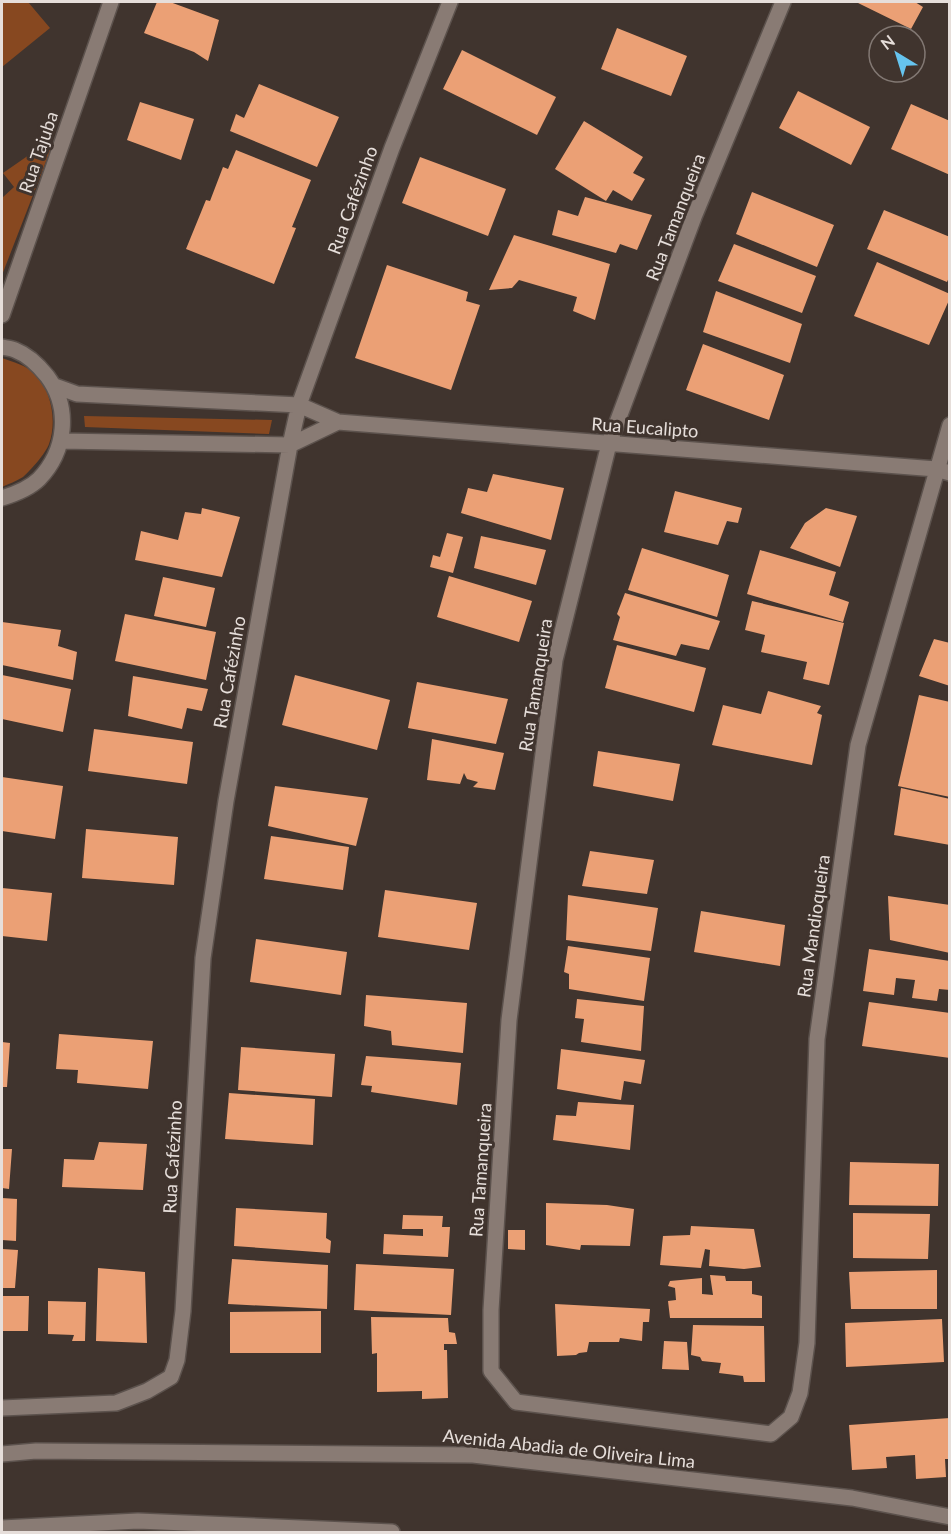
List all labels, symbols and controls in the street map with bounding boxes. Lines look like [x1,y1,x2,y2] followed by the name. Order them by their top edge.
[867,24,927,84] north arrow
[877,31,898,53] text: N
[14,108,62,196] street label: Rua Tajuba
[322,143,382,257] street label: Rua Cafézinho
[641,150,709,284] street label: Rua Tamanqueira
[591,412,699,442] street label: Rua Eucalipto
[208,614,250,730] street label: Rua Cafézinho
[514,617,556,753] street label: Rua Tamanqueira
[792,853,834,999] street label: Rua Mandioqueira
[158,1100,186,1214] street label: Rua Cafézinho
[464,1102,496,1238] street label: Rua Tamanqueira
[442,1424,696,1472] street label: Avenida Abadia de Oliveira Lima

